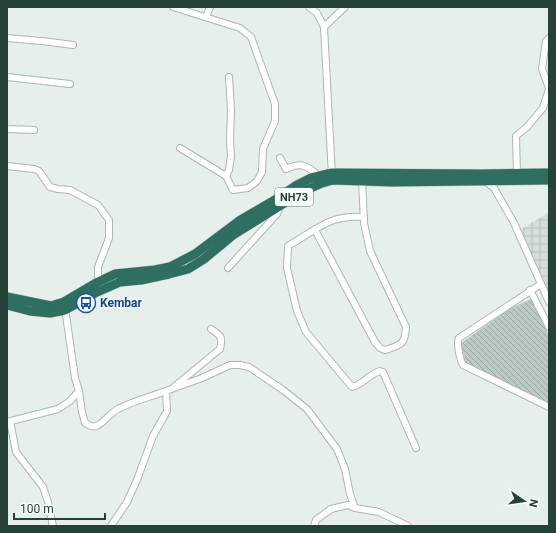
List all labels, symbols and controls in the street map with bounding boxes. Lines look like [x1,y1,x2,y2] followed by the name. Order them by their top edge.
[275,188,313,206] road number: NH73
[75,292,97,314] bus stop icon: Kembar
[100,296,143,310] place label: Kembar
[504,481,544,521] north arrow
[14,495,105,521] scale bar
[526,498,540,509] text: N
[20,502,54,516] text: 100 m

